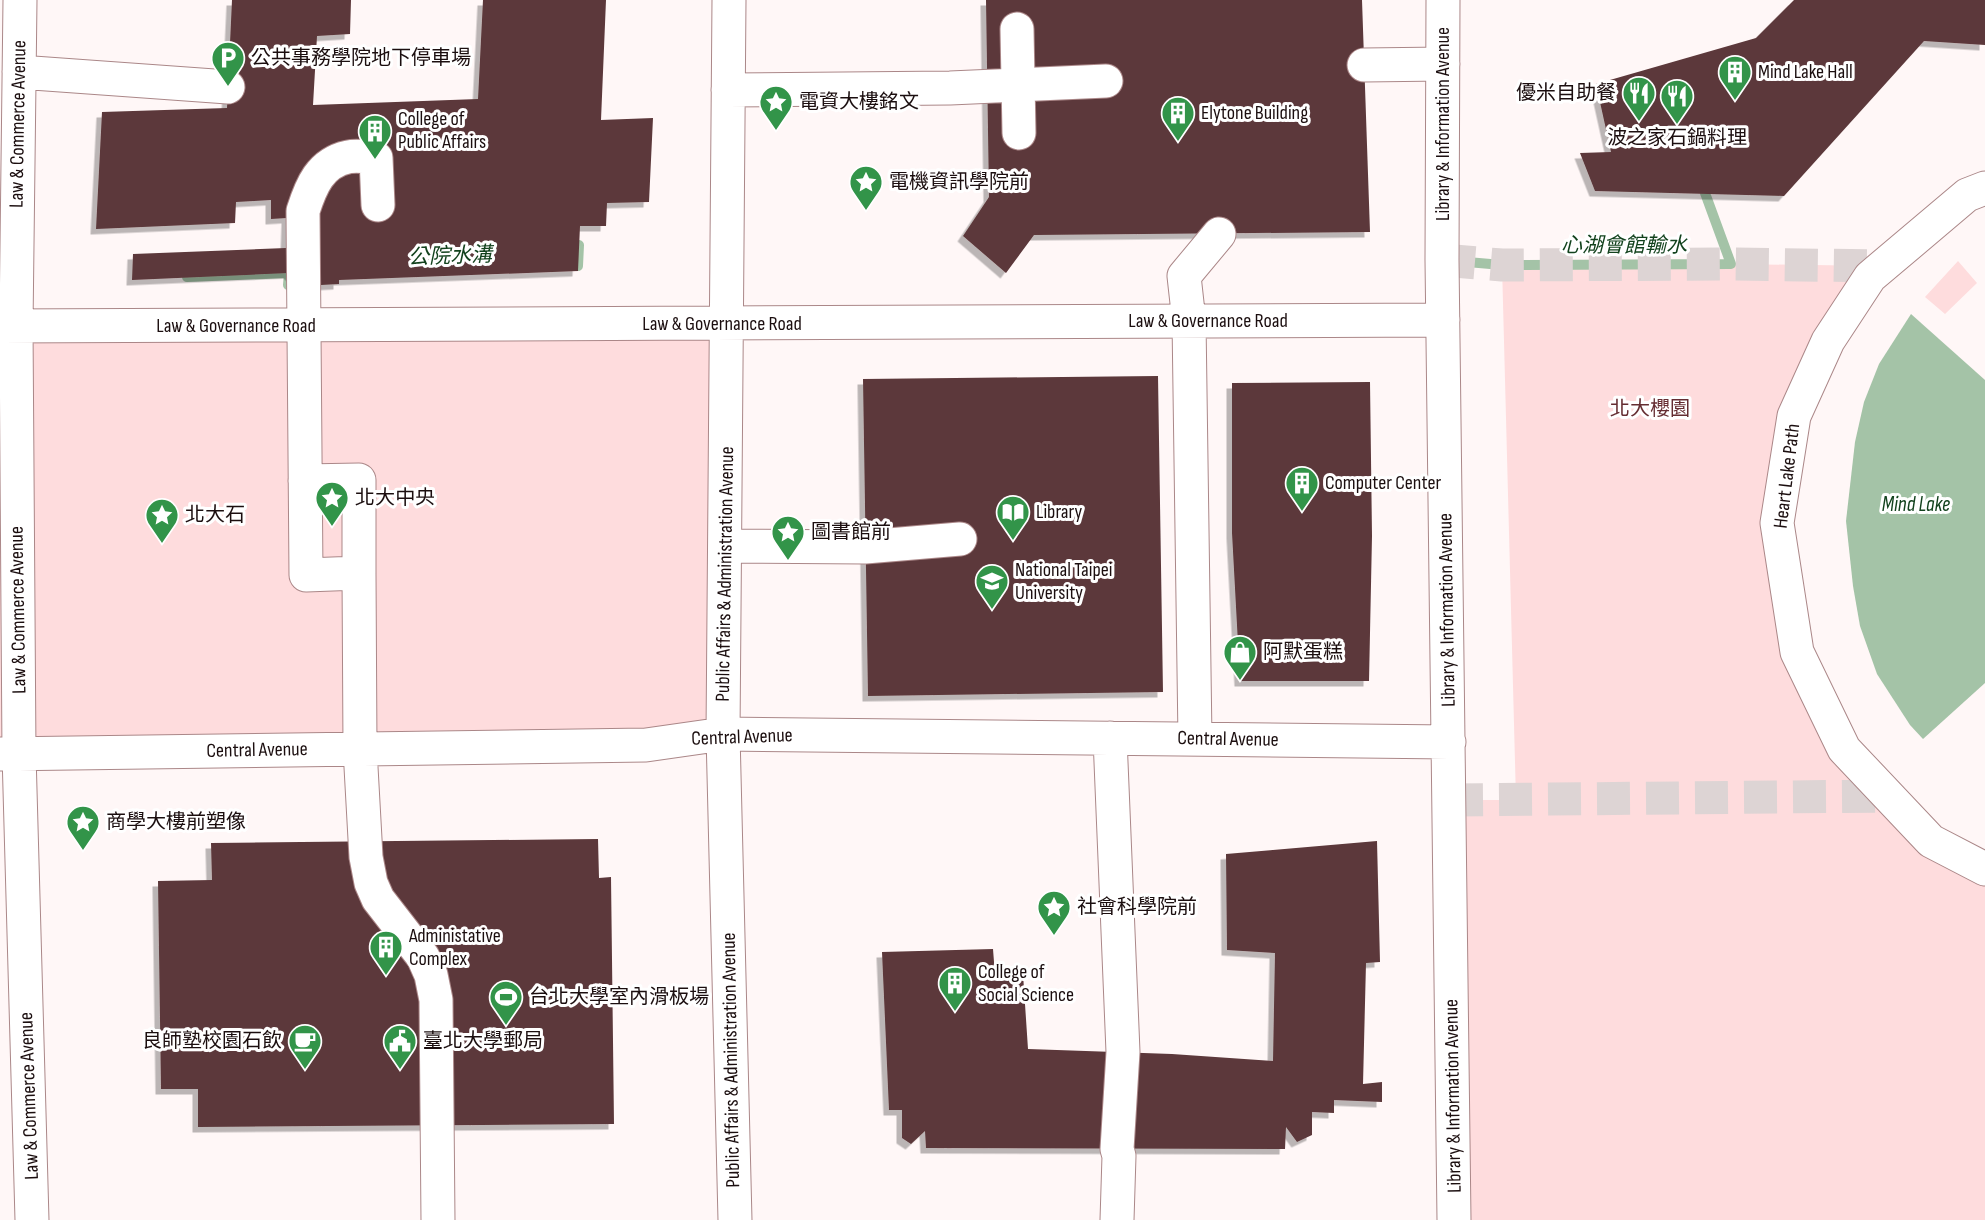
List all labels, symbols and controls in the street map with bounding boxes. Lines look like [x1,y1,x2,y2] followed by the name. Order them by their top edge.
[1431,27,1455,221] street label: Library & Information Avenue
[5,40,31,208] street label: Law & Commerce Avenue
[210,40,246,87] parking icon: 公共事務學院地下停車場
[251,46,471,70] place label: 公共事務學院地下停車場
[1717,54,1753,101] building icon: Mind Lake Hall
[1758,60,1853,84] place label: Mind Lake Hall
[1621,75,1657,122] restaurant icon: 優米自助餐
[1659,78,1695,125] restaurant icon: 波之家石鍋料理
[1516,81,1616,105] place label: 優米自助餐
[758,84,794,131] place icon: 電資大樓銘文
[799,90,919,114] place label: 電資大樓銘文
[1160,95,1196,142] building icon: Elytone Building
[1201,101,1308,125] place label: Elytone Building
[398,107,486,154] place label: College of Public Affairs
[357,113,393,160] building icon: College of Public Affairs
[1607,126,1747,150] place label: 波之家石鍋料理
[848,164,884,211] place icon: 電機資訊學院前
[889,170,1029,194] place label: 電機資訊學院前
[1561,233,1688,258] water label: 心湖會館輸水
[408,242,495,270] water label: 公院水溝
[1128,309,1288,333] street label: Law & Governance Road
[642,312,802,336] street label: Law & Governance Road
[156,314,316,338] street label: Law & Governance Road
[1610,397,1690,421] park label: 北大櫻園
[1769,422,1805,530] street label: Heart Lake Path
[711,446,739,702] street label: Public Affairs & Administration Avenue
[1284,465,1320,512] building icon: Computer Center
[1325,471,1441,495] place label: Computer Center
[314,480,350,527] place icon: 北大中央
[355,486,435,510] place label: 北大中央
[1882,492,1950,517] water label: Mind Lake
[995,494,1031,541] library icon: Library
[144,497,180,544] place icon: 北大石
[1036,500,1082,524] place label: Library
[185,503,245,527] place label: 北大石
[1433,513,1461,707] street label: Library & Information Avenue
[770,514,806,561] place icon: 圖書館前
[811,520,891,544] place label: 圖書館前
[5,526,31,694] street label: Law & Commerce Avenue
[1015,558,1112,605] place label: National Taipei University
[974,563,1010,610] school or university icon: National Taipei University
[1222,634,1258,681] shop icon: 阿默蛋糕
[1263,640,1343,664] place label: 阿默蛋糕
[691,723,793,751] street label: Central Avenue
[1177,726,1279,752] street label: Central Avenue
[206,737,308,763] street label: Central Avenue
[65,804,101,851] place icon: 商學大樓前塑像
[106,810,246,834] place label: 商學大樓前塑像
[1036,889,1072,936] place icon: 社會科學院前
[1077,895,1197,919] place label: 社會科學院前
[408,924,501,971] place label: Administative Complex
[368,929,404,976] building icon: Administative Complex
[717,932,745,1188] street label: Public Affairs & Administration Avenue
[978,960,1074,1007] place label: College of Social Science
[937,965,973,1012] building icon: College of Social Science
[488,979,524,1026] sports icon: 台北大學室內滑板場
[529,985,709,1009] place label: 台北大學室內滑板場
[1439,999,1467,1193] street label: Library & Information Avenue
[14,1012,44,1180] street label: Law & Commerce Avenue
[287,1023,323,1070] cafe icon: 良師塾校園石飲
[382,1023,418,1070] public building icon: 臺北大學郵局
[142,1029,282,1053] place label: 良師塾校園石飲
[423,1029,543,1053] place label: 臺北大學郵局

